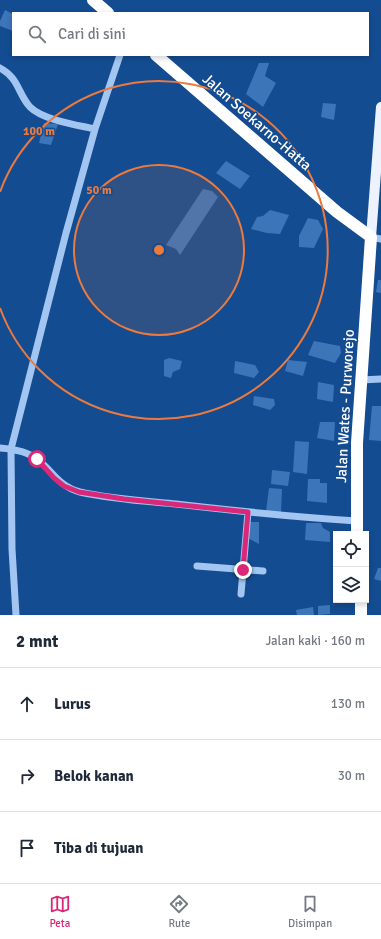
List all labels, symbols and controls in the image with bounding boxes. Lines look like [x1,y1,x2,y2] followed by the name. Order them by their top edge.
[12,12,369,56] search box
[26,23,48,45] icon: search
[58,25,126,43] text: Cari di sini
[199,70,315,174] street label: Jalan Soekarno-Hatta
[23,124,55,139] text: 100 m
[86,183,112,198] text: 50 m
[152,243,166,257] centre of rings
[332,329,358,483] street label: Jalan Wates - Purworejo
[28,450,46,468] route start
[333,531,369,603] map controls
[333,531,369,567] button: locate
[234,561,252,579] route end
[333,567,369,603] button: layers
[16,631,58,652] text: 2 mnt
[266,633,365,649] text: Jalan kaki · 160 m
[16,693,38,715] icon: ahead
[54,695,91,713] text: Lurus
[331,696,365,712] text: 130 m
[16,765,38,787] icon: right
[54,767,134,785] text: Belok kanan
[338,768,365,784] text: 30 m
[16,837,38,859] icon: arrive
[54,839,144,857] text: Tiba di tujuan
[49,893,71,930] tab: Peta
[168,893,190,930] tab: Rute
[288,893,332,930] tab: Disimpan

